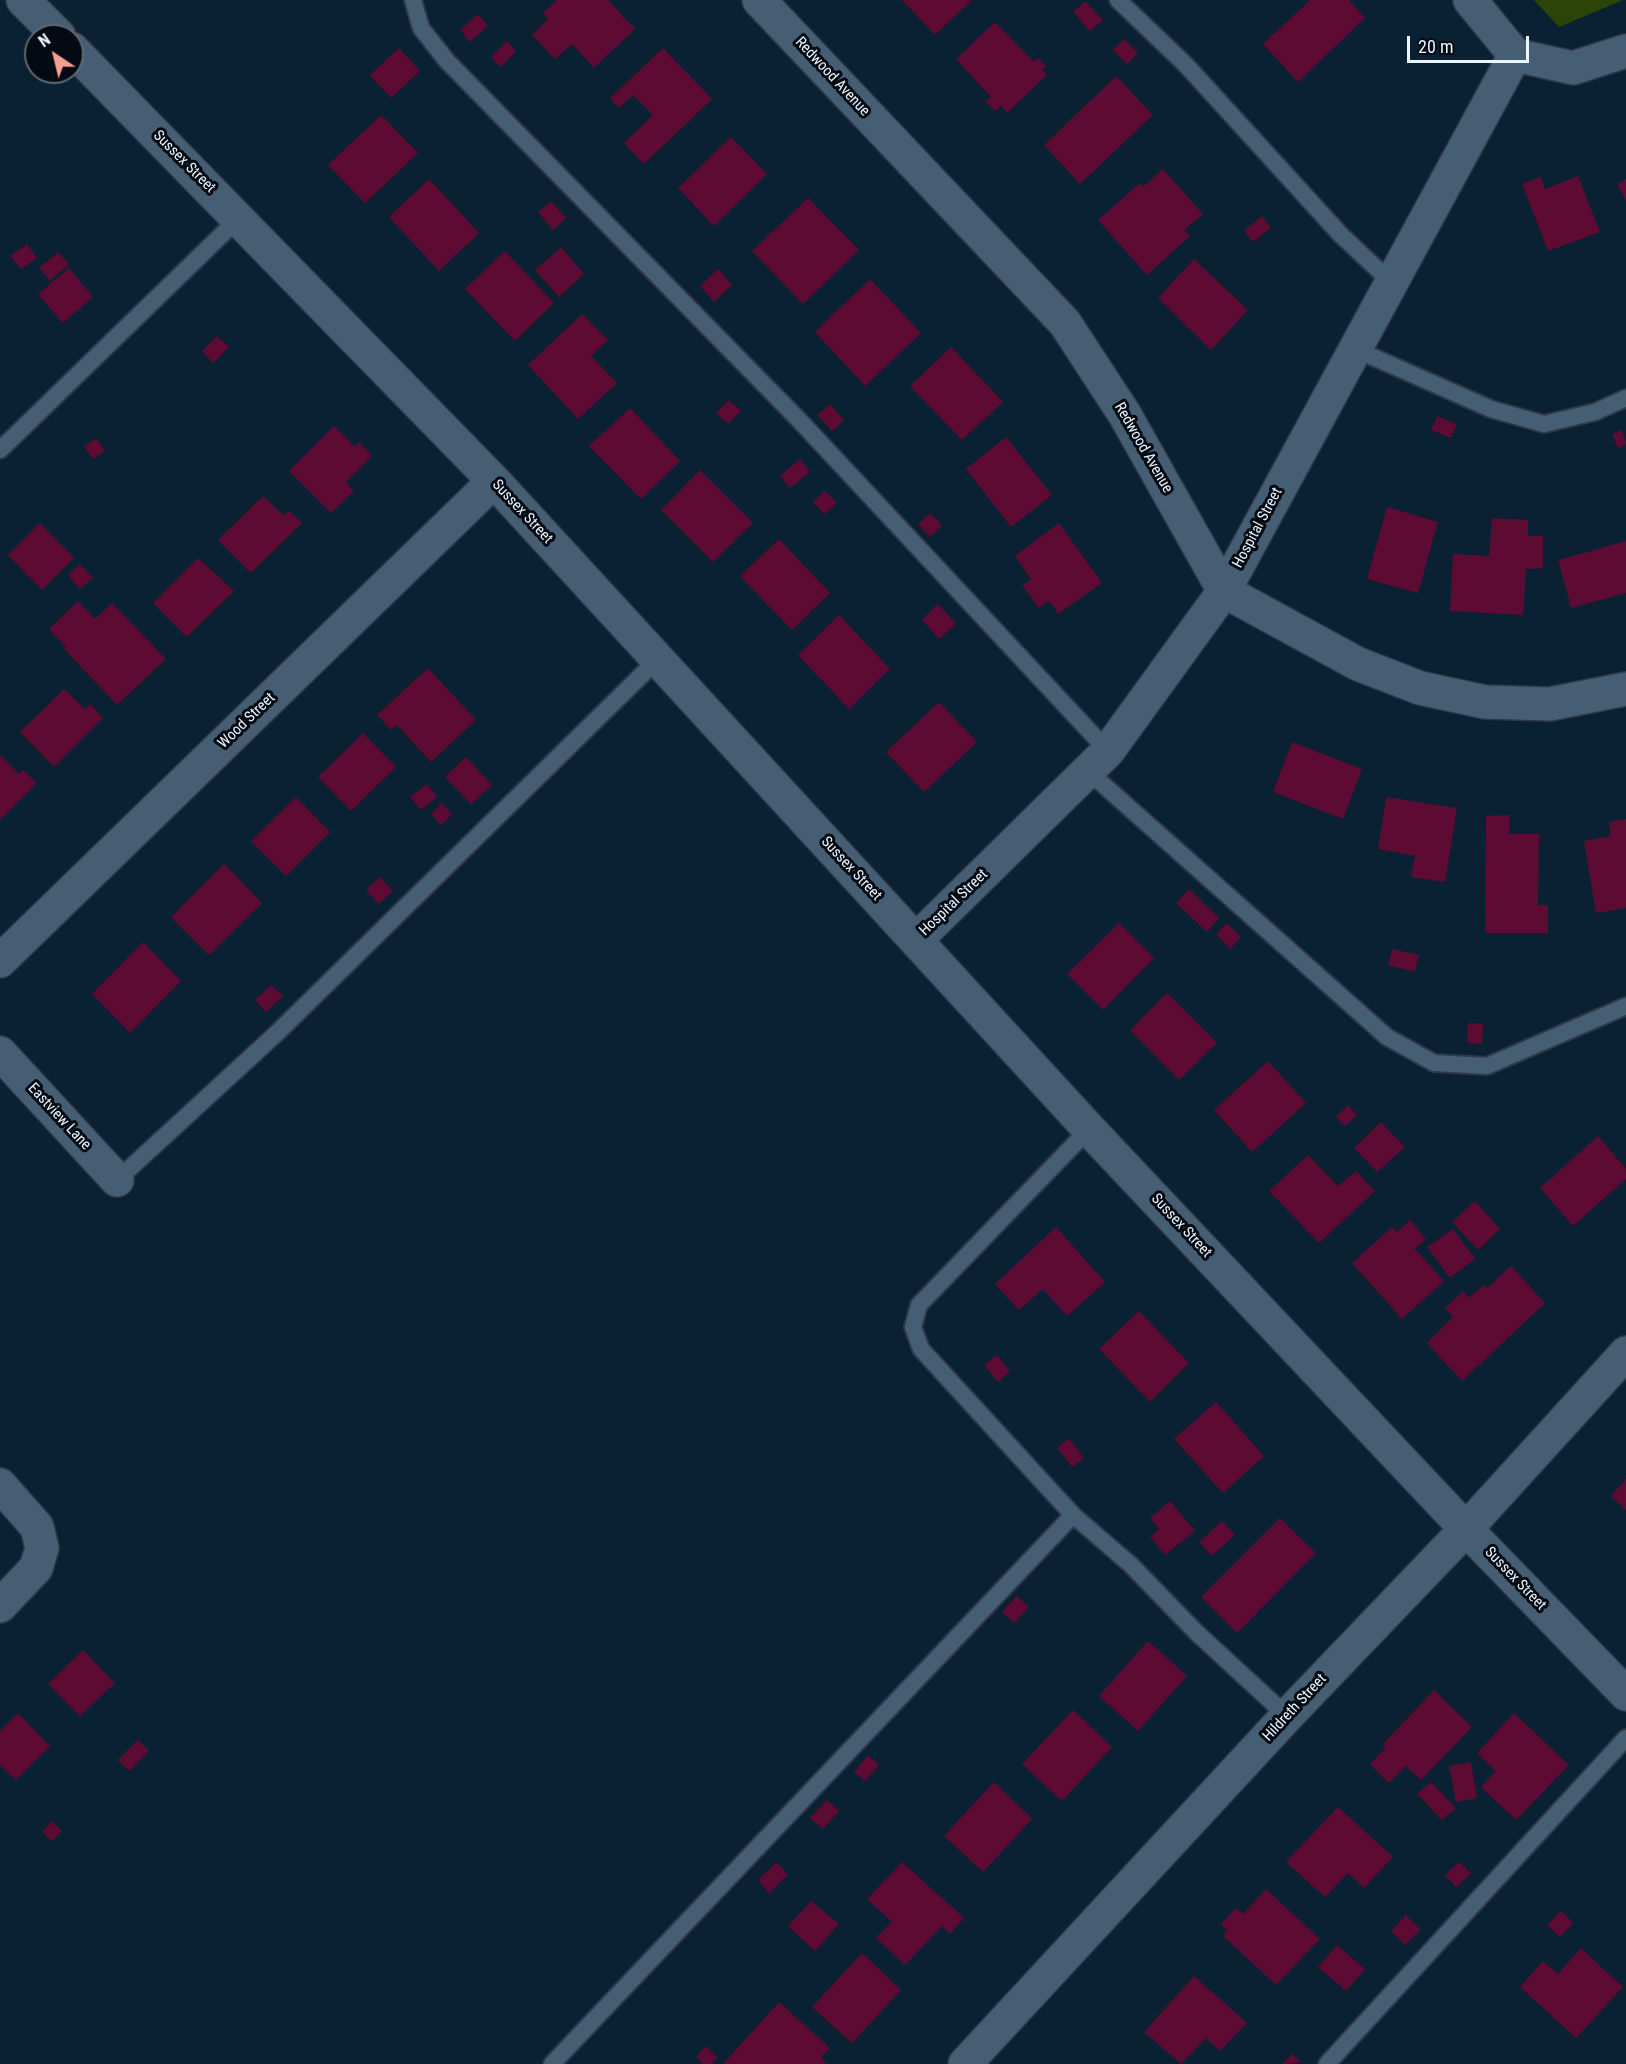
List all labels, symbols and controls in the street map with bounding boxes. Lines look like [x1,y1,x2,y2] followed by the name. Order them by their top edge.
[24,24,84,84] north arrow
[1410,24,1532,62] scale bar
[35,30,54,51] text: N
[791,34,873,120] street label: Redwood Avenue
[1418,36,1453,57] text: 20 m
[149,127,219,197] street label: Sussex Street
[1110,400,1176,496] street label: Redwood Avenue
[488,476,556,548] street label: Sussex Street
[1229,485,1287,571] street label: Hospital Street
[215,689,279,753] street label: Wood Street
[817,833,885,905] street label: Sussex Street
[916,866,992,940] street label: Hospital Street
[24,1080,94,1154] street label: Eastview Lane
[1147,1190,1215,1262] street label: Sussex Street
[1480,1544,1550,1614] street label: Sussex Street
[1259,1671,1331,1745] street label: Hildreth Street

